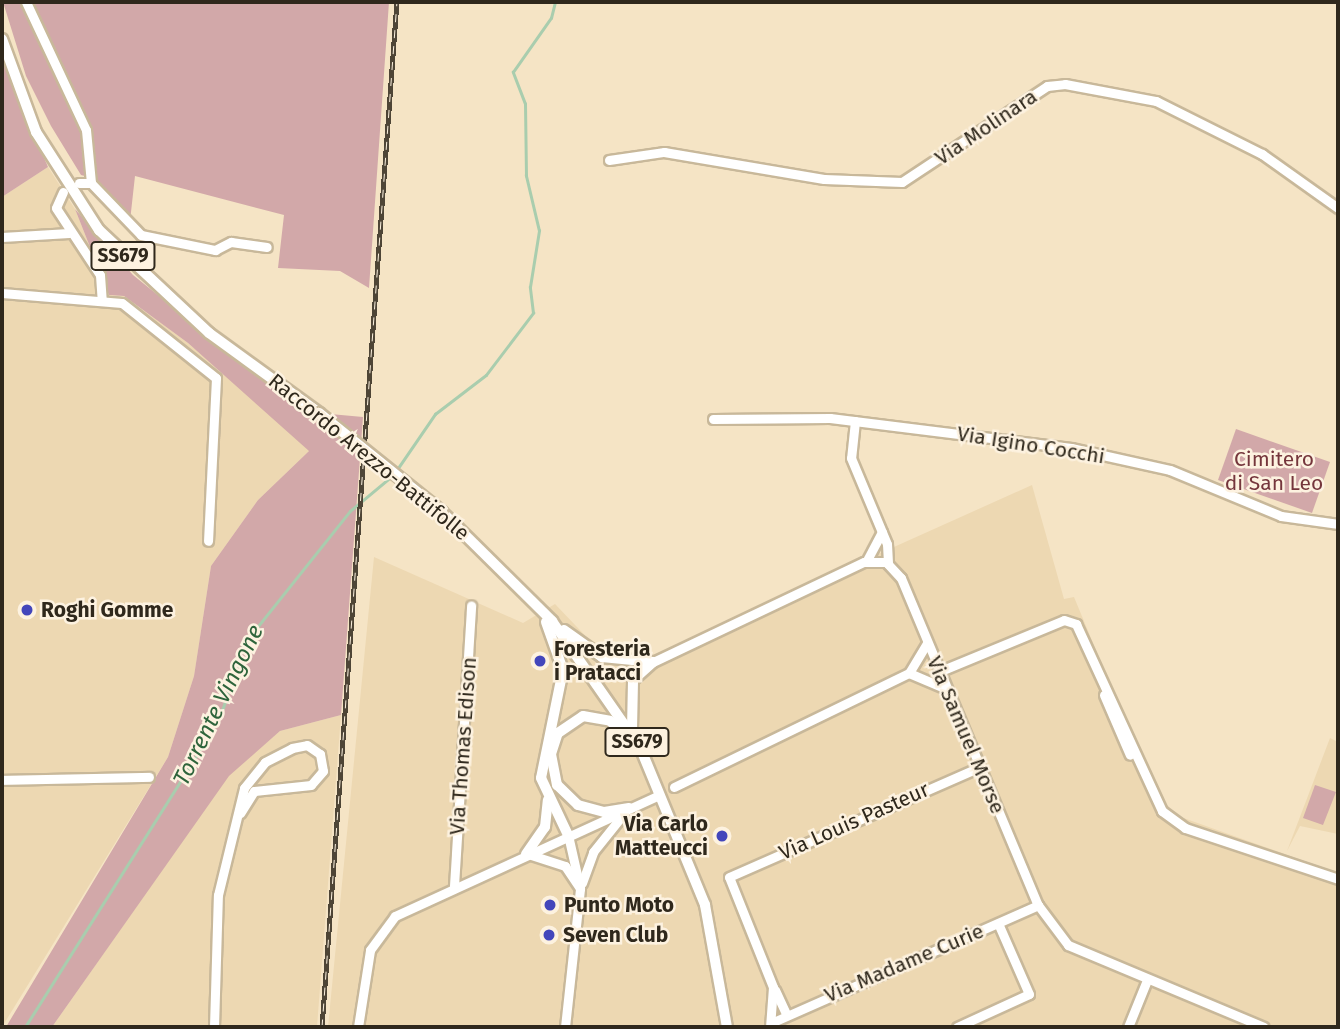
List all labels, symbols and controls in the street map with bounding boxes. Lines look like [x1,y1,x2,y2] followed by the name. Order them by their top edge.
[930,84,1042,170] street label: Via Molinara
[90,240,156,272] road number: SS679
[264,368,474,546] street label: Raccordo Arezzo-Battifolle
[955,421,1107,469] street label: Via Igino Cocchi
[1225,446,1323,496] park label: Cimitero di San Leo
[41,597,173,623] place label: Roghi Gomme
[19,602,35,618] marker: Roghi Gomme
[167,620,269,790] water label: Torrente Vingone
[554,636,650,686] place label: Foresteria i Pratacci
[532,653,548,669] marker: Foresteria i Pratacci
[921,653,1011,817] street label: Via Samuel Morse
[444,656,482,836] street label: Via Thomas Edison
[604,726,670,758] road number: SS679
[775,777,933,865] street label: Via Louis Pasteur
[615,811,708,861] place label: Via Carlo Matteucci
[714,828,730,844] marker: Via Carlo Matteucci
[564,892,674,918] place label: Punto Moto
[542,897,558,913] marker: Punto Moto
[821,918,987,1008] street label: Via Madame Curie
[563,922,668,948] place label: Seven Club
[541,927,557,943] marker: Seven Club

